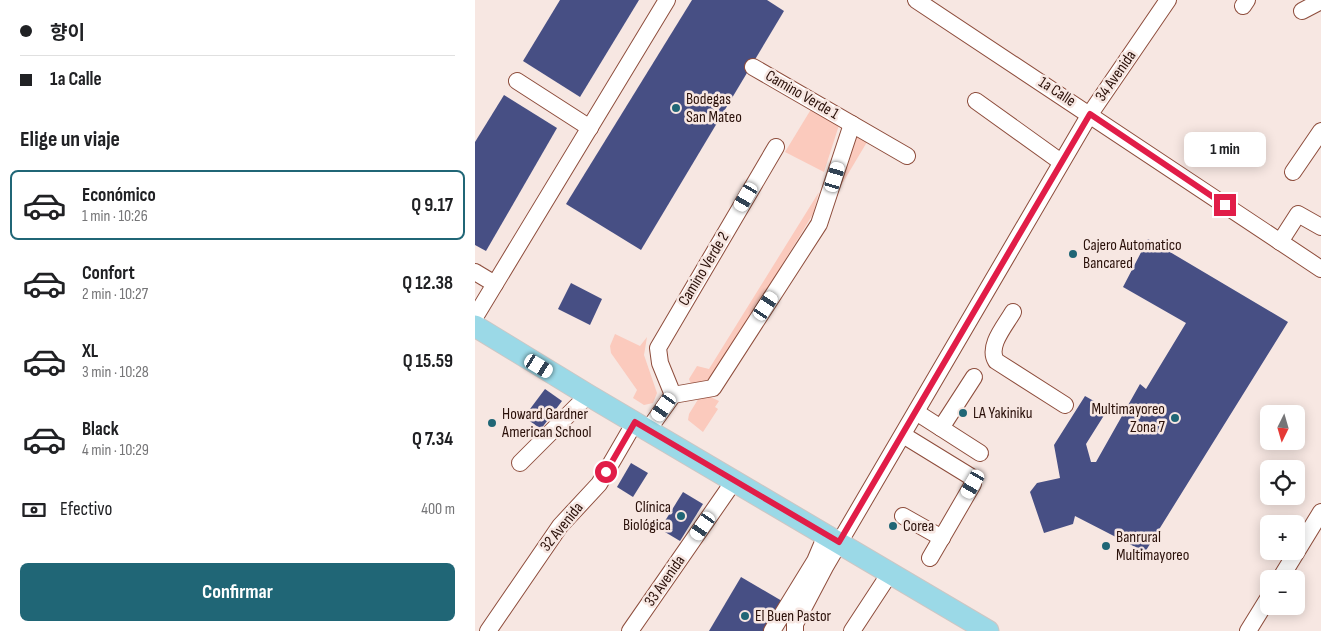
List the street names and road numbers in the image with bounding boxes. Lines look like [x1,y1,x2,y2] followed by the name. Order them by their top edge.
[1092,47,1140,105] street label: 34 Avenida
[762,66,842,124] street label: Camino Verde 1
[1035,73,1079,111] street label: 1a Calle
[675,229,733,309] street label: Camino Verde 2
[536,499,588,555] street label: 32 Avenida
[641,552,689,610] street label: 33 Avenida

